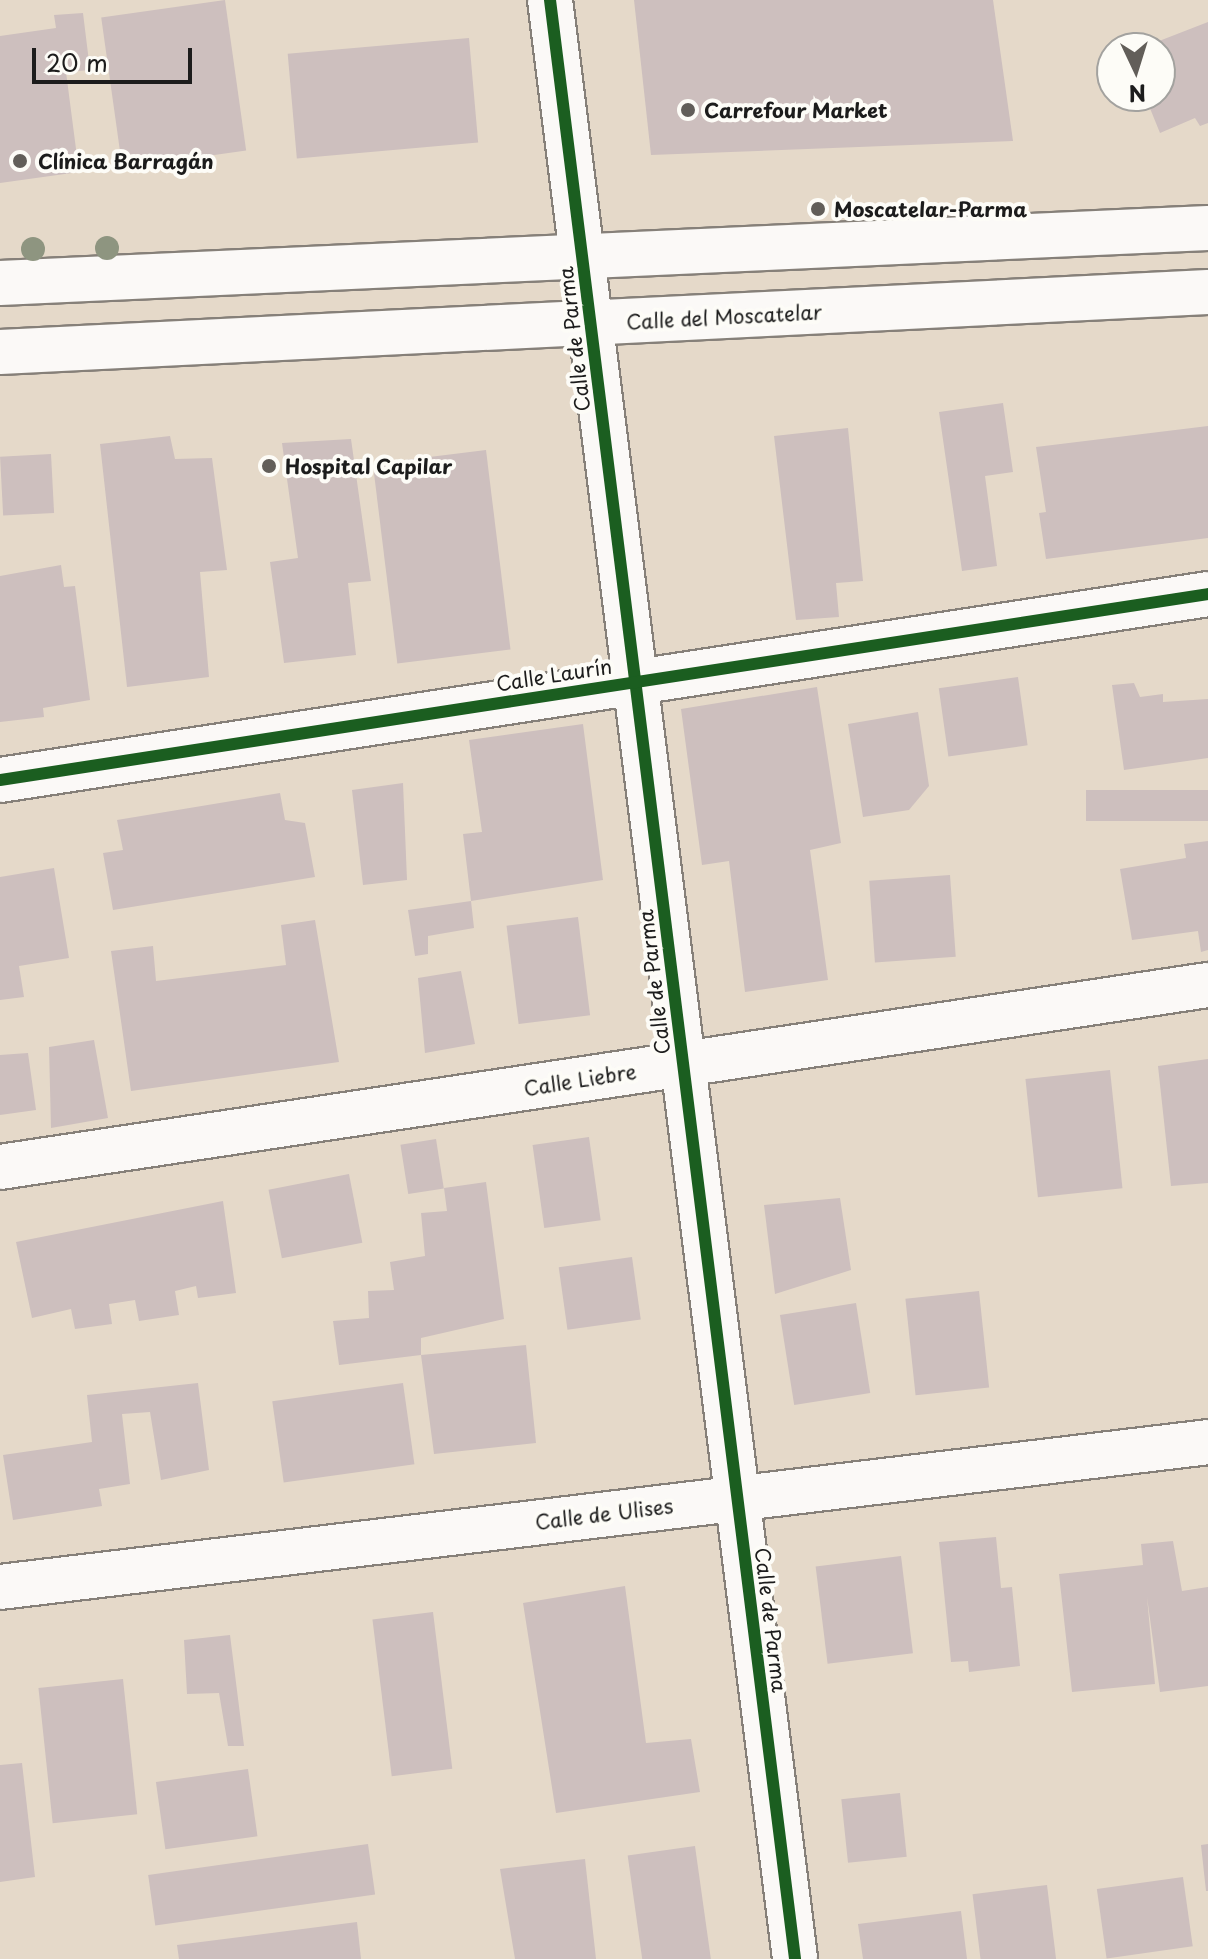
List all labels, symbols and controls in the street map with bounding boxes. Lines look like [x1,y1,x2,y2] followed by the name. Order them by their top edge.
[36,32,196,82] scale bar
[1096,32,1176,112] north arrow
[46,44,108,80] text: 20 m
[1128,77,1147,112] text: N
[704,98,888,122] place label: Carrefour Market
[679,101,697,119] marker: Carrefour Market
[38,149,213,173] place label: Clínica Barragán
[9,150,31,172] marker: Clínica Barragán
[834,197,1027,221] place label: Moscatelar-Parma
[809,200,827,218] marker: Moscatelar-Parma
[553,264,595,414] street label: Calle de Parma
[625,300,823,334] street label: Calle del Moscatelar
[285,454,453,478] place label: Hospital Capilar
[260,457,278,475] marker: Hospital Capilar
[494,654,614,696] street label: Calle Laurín
[633,907,675,1057] street label: Calle de Parma
[522,1059,638,1101] street label: Calle Liebre
[533,1494,675,1534] street label: Calle de Ulises
[750,1545,792,1695] street label: Calle de Parma

